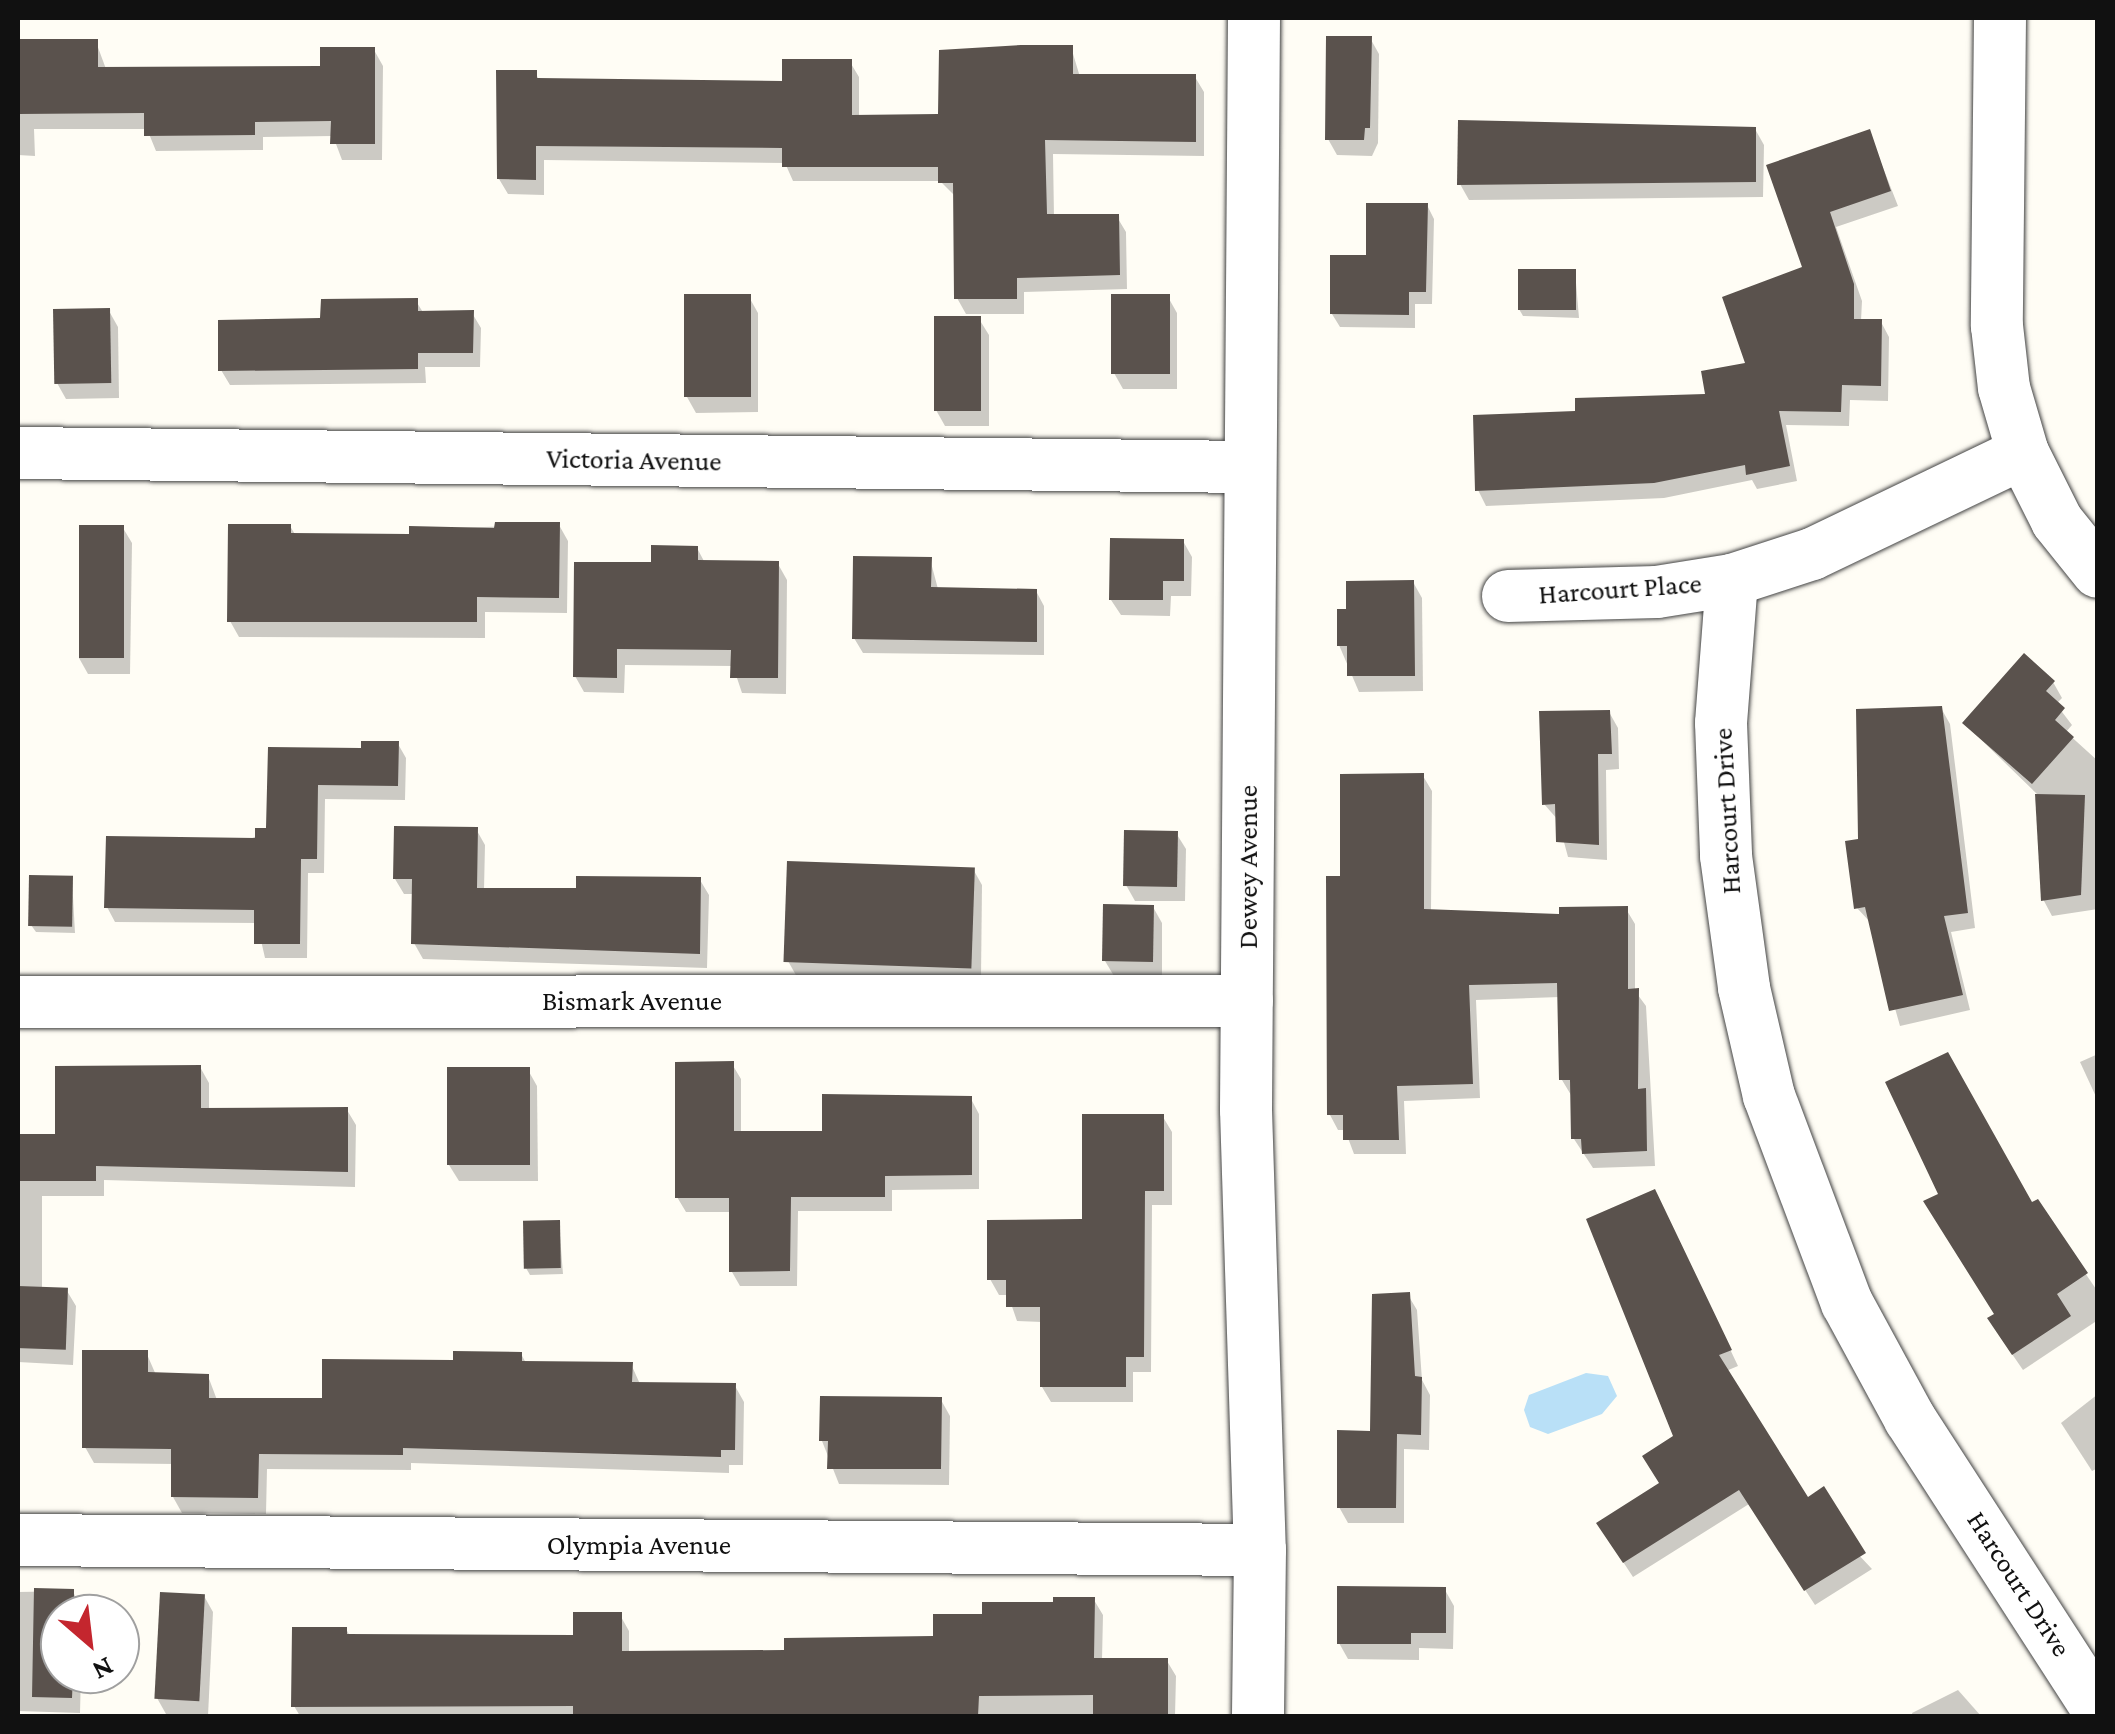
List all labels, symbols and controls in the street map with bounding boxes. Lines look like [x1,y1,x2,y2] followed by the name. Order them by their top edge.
[546,442,722,478] street label: Victoria Avenue
[1537,567,1703,611] street label: Harcourt Place
[1706,727,1748,895] street label: Harcourt Drive
[1231,785,1265,949] street label: Dewey Avenue
[542,984,722,1018] street label: Bismark Avenue
[1960,1505,2078,1663] street label: Harcourt Drive
[547,1528,731,1562] street label: Olympia Avenue
[40,1594,140,1694] north arrow
[88,1651,119,1687] text: N

